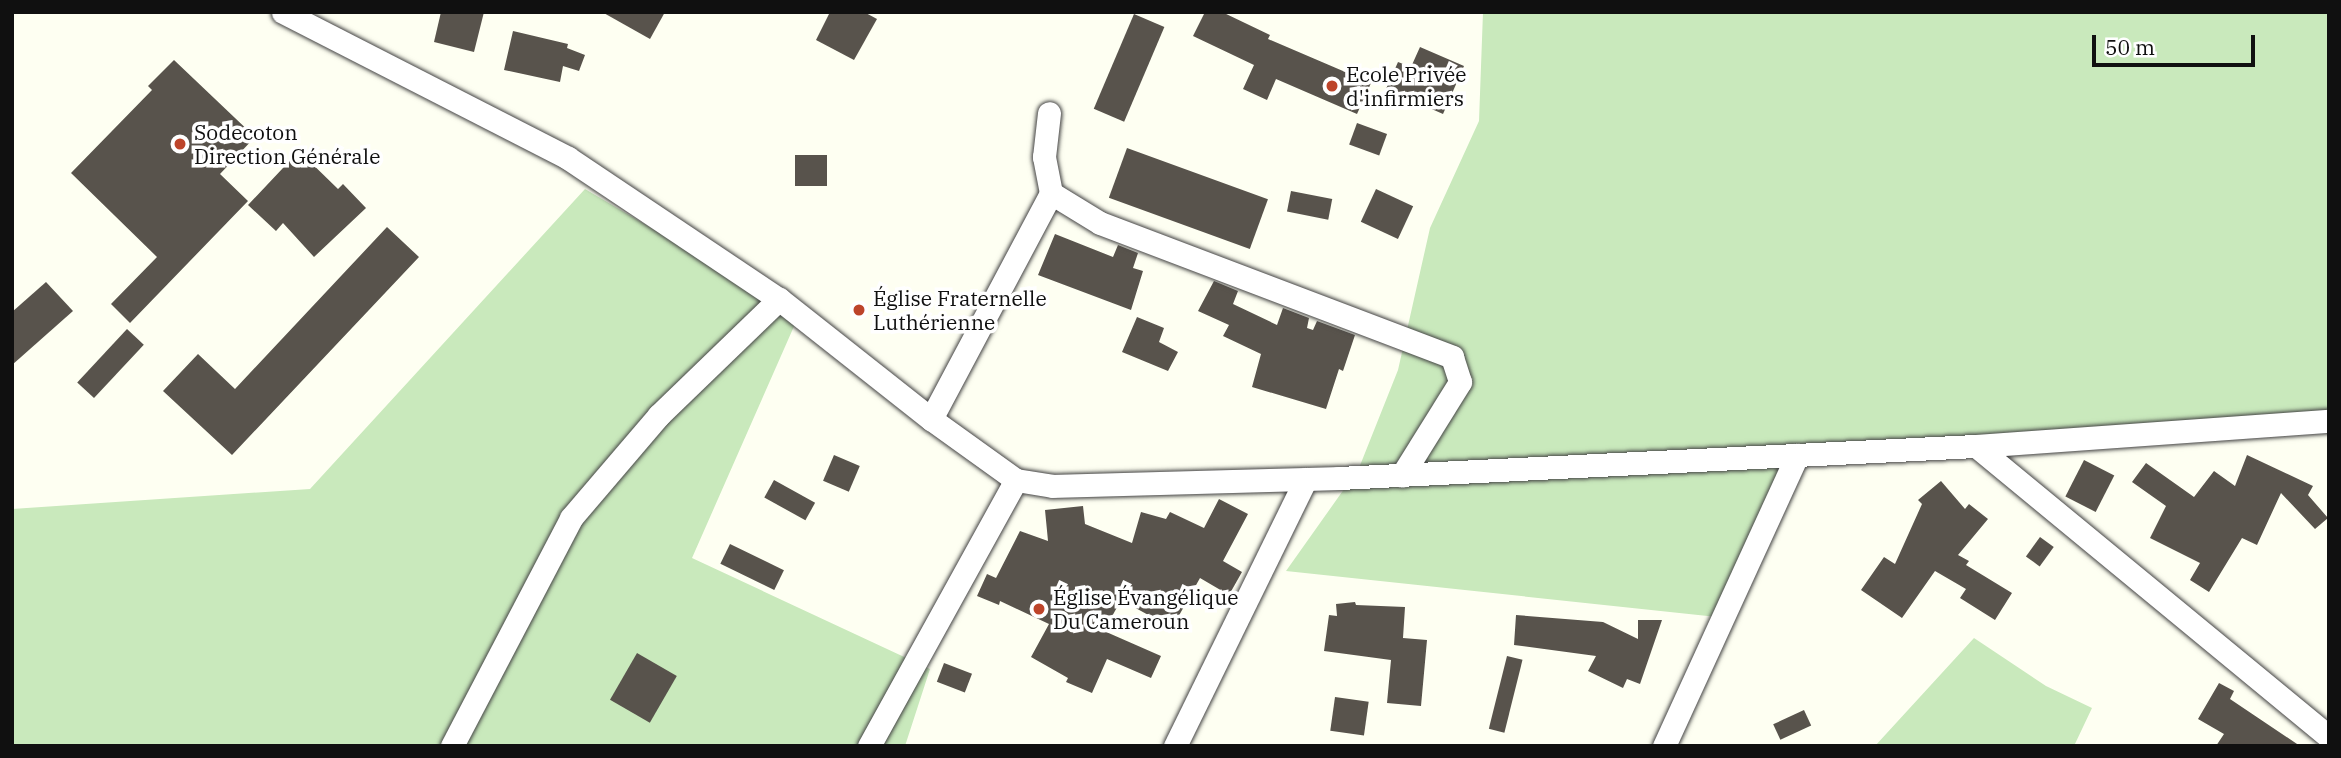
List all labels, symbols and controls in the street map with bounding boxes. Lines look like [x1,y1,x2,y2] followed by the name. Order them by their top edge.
[2096,21,2259,65] scale bar
[2105,33,2155,61] text: 50 m
[1346,61,1466,111] place label: Ecole Privée d'infirmiers
[1324,78,1340,94] marker: Ecole Privée d'infirmiers
[194,119,380,169] place label: Sodecoton Direction Générale
[172,136,188,152] marker: Sodecoton Direction Générale
[873,285,1047,335] place label: Église Fraternelle Luthérienne
[851,302,867,318] marker: Église Fraternelle Luthérienne
[1053,584,1238,634] place label: Église Évangélique Du Cameroun
[1031,601,1047,617] marker: Église Évangélique Du Cameroun

